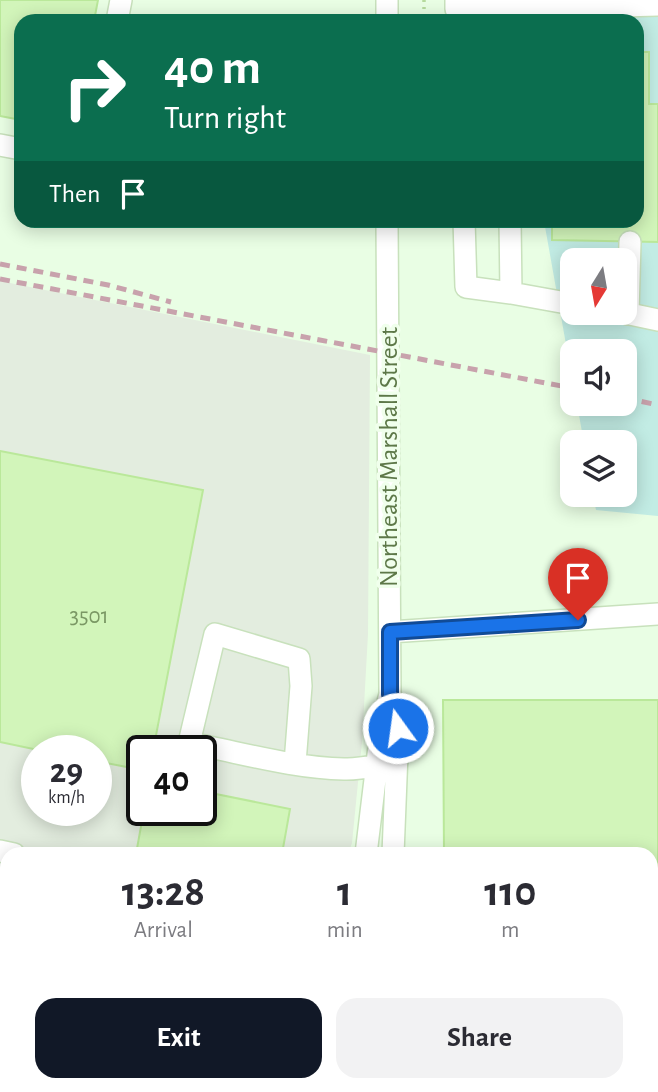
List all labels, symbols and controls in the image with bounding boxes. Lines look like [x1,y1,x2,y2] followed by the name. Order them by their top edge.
[49,42,140,133] icon: right
[164,44,261,93] text: 40 m
[164,102,286,134] text: Turn right
[114,175,152,213] icon: arrive
[49,181,100,207] text: Then
[560,248,637,326] north arrow
[560,248,637,507] map controls
[376,327,402,587] street label: Northeast Marshall Street
[560,339,637,416] button: sound
[560,430,637,507] button: layers
[548,548,608,620] pin
[559,559,597,597] icon: arrive
[69,605,109,628] house number: 3501
[361,691,435,765] position arrow
[126,735,217,826] speed limit sign: 40
[50,754,83,789] text: 29
[48,789,85,807] text: km/h
[122,871,205,913] text: 13:28
[337,871,352,913] text: 1
[484,871,536,913] text: 110
[134,919,193,942] text: Arrival
[327,919,363,942] text: min
[501,919,519,942] text: m
[35,998,322,1078] button: Exit
[336,998,623,1078] button: Share

